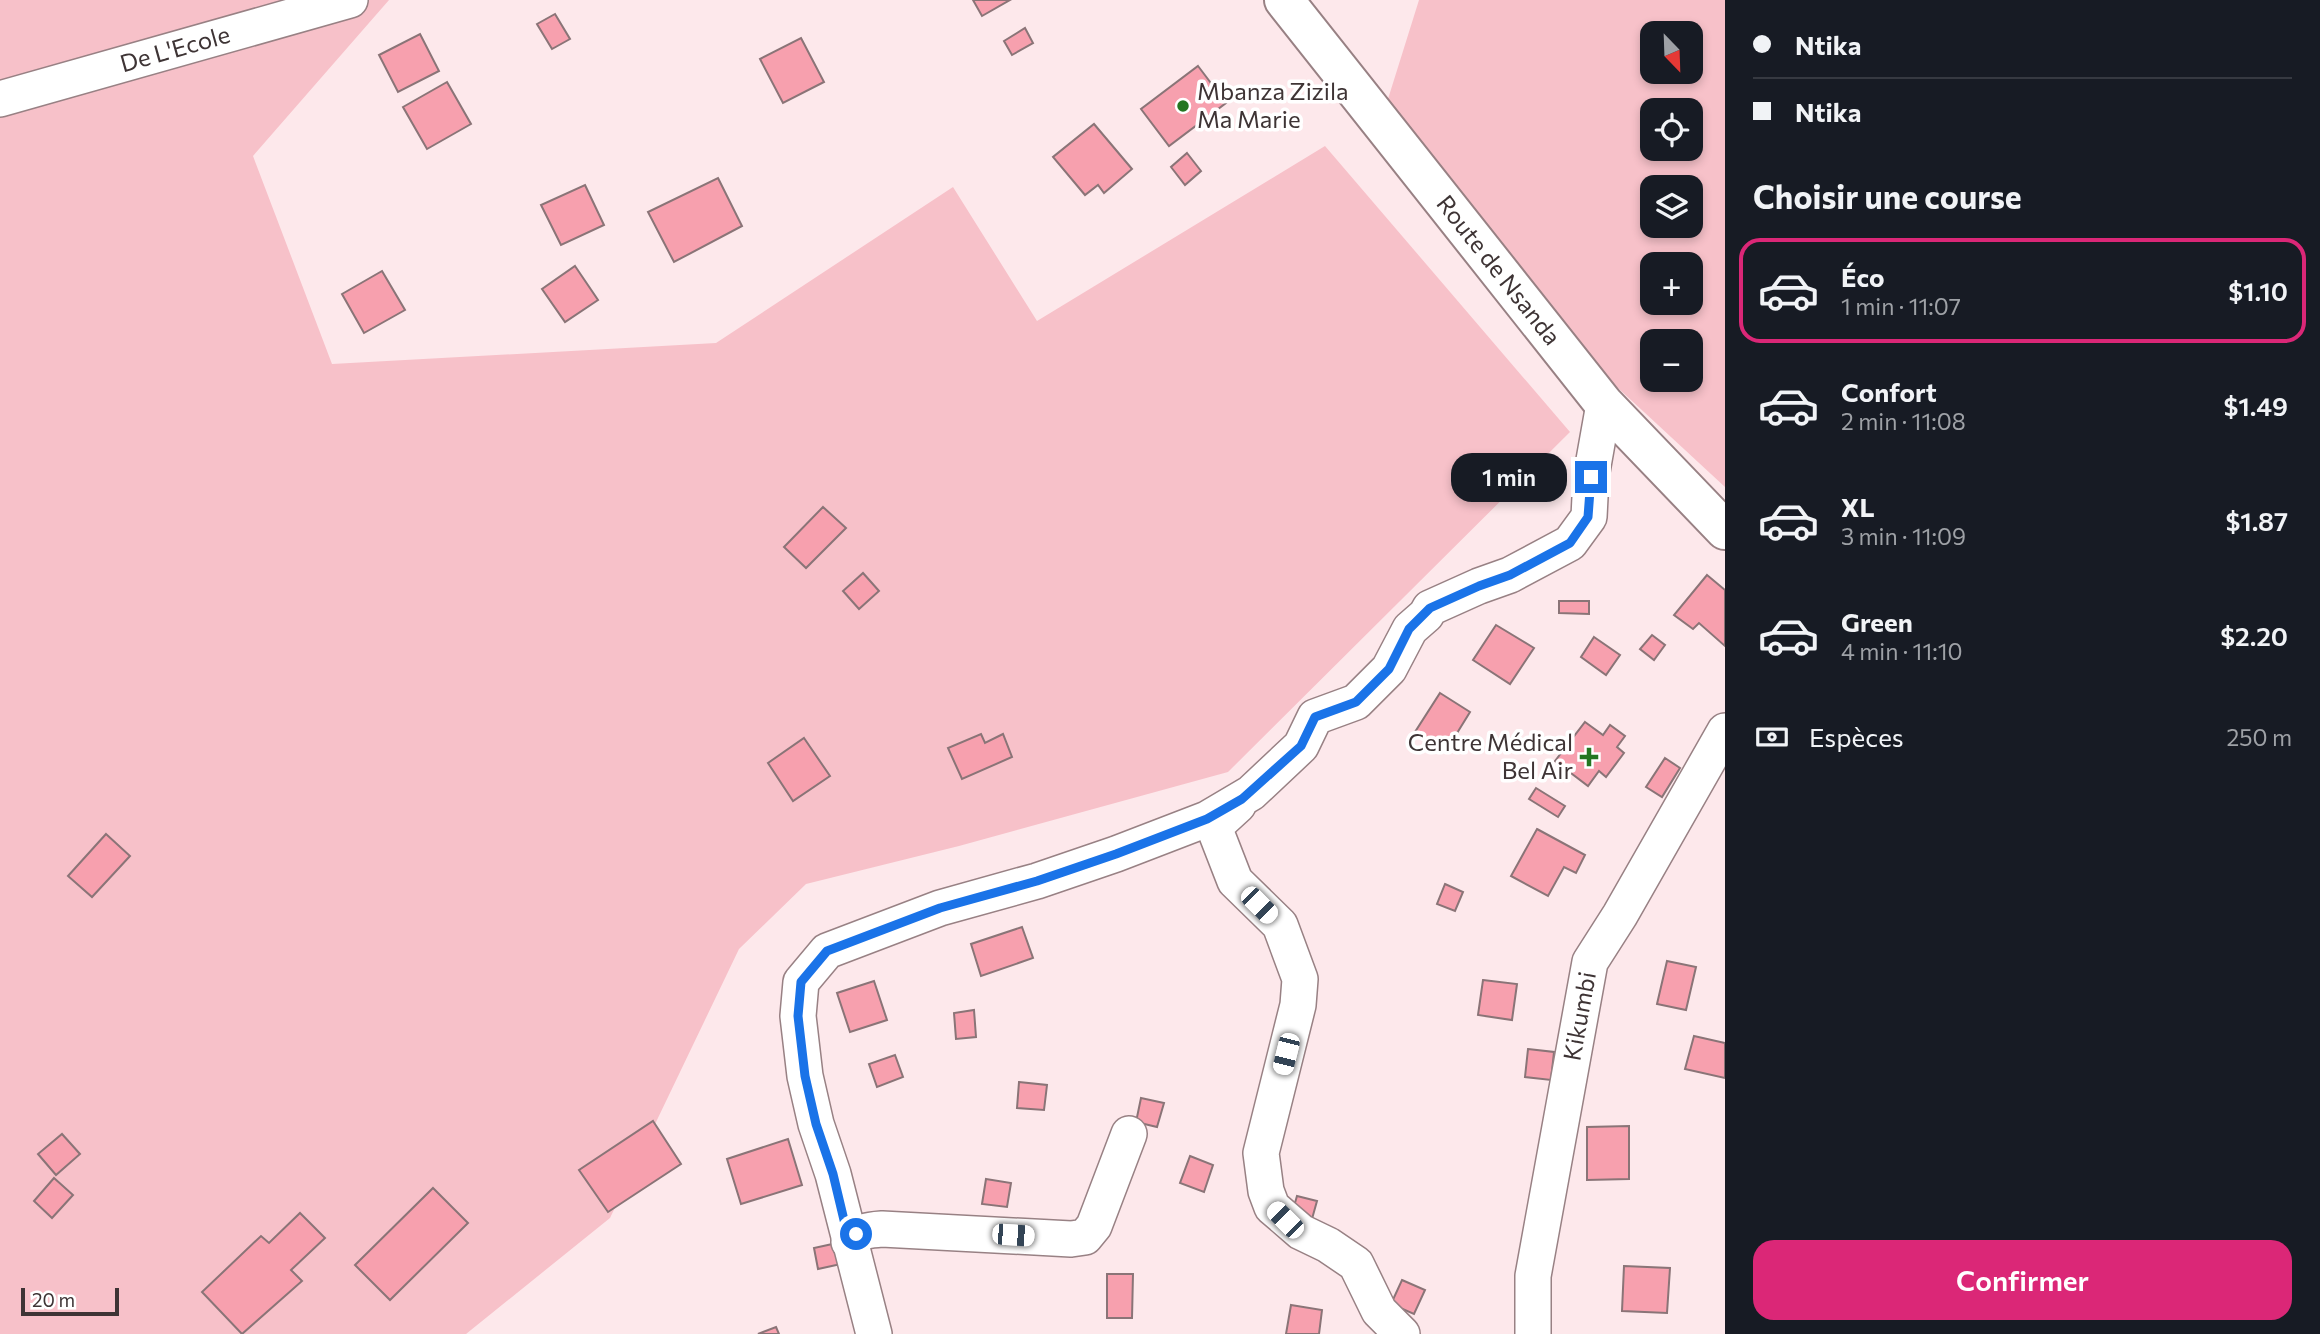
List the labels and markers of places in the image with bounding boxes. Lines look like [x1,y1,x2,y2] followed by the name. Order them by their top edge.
[1197,76,1349,133] place label: Mbanza Zizila Ma Marie
[1175,98,1191,114] marker: Mbanza Zizila Ma Marie
[1408,727,1573,784] place label: Centre Médical Bel Air
[1579,747,1599,767] marker: Centre Médical Bel Air

